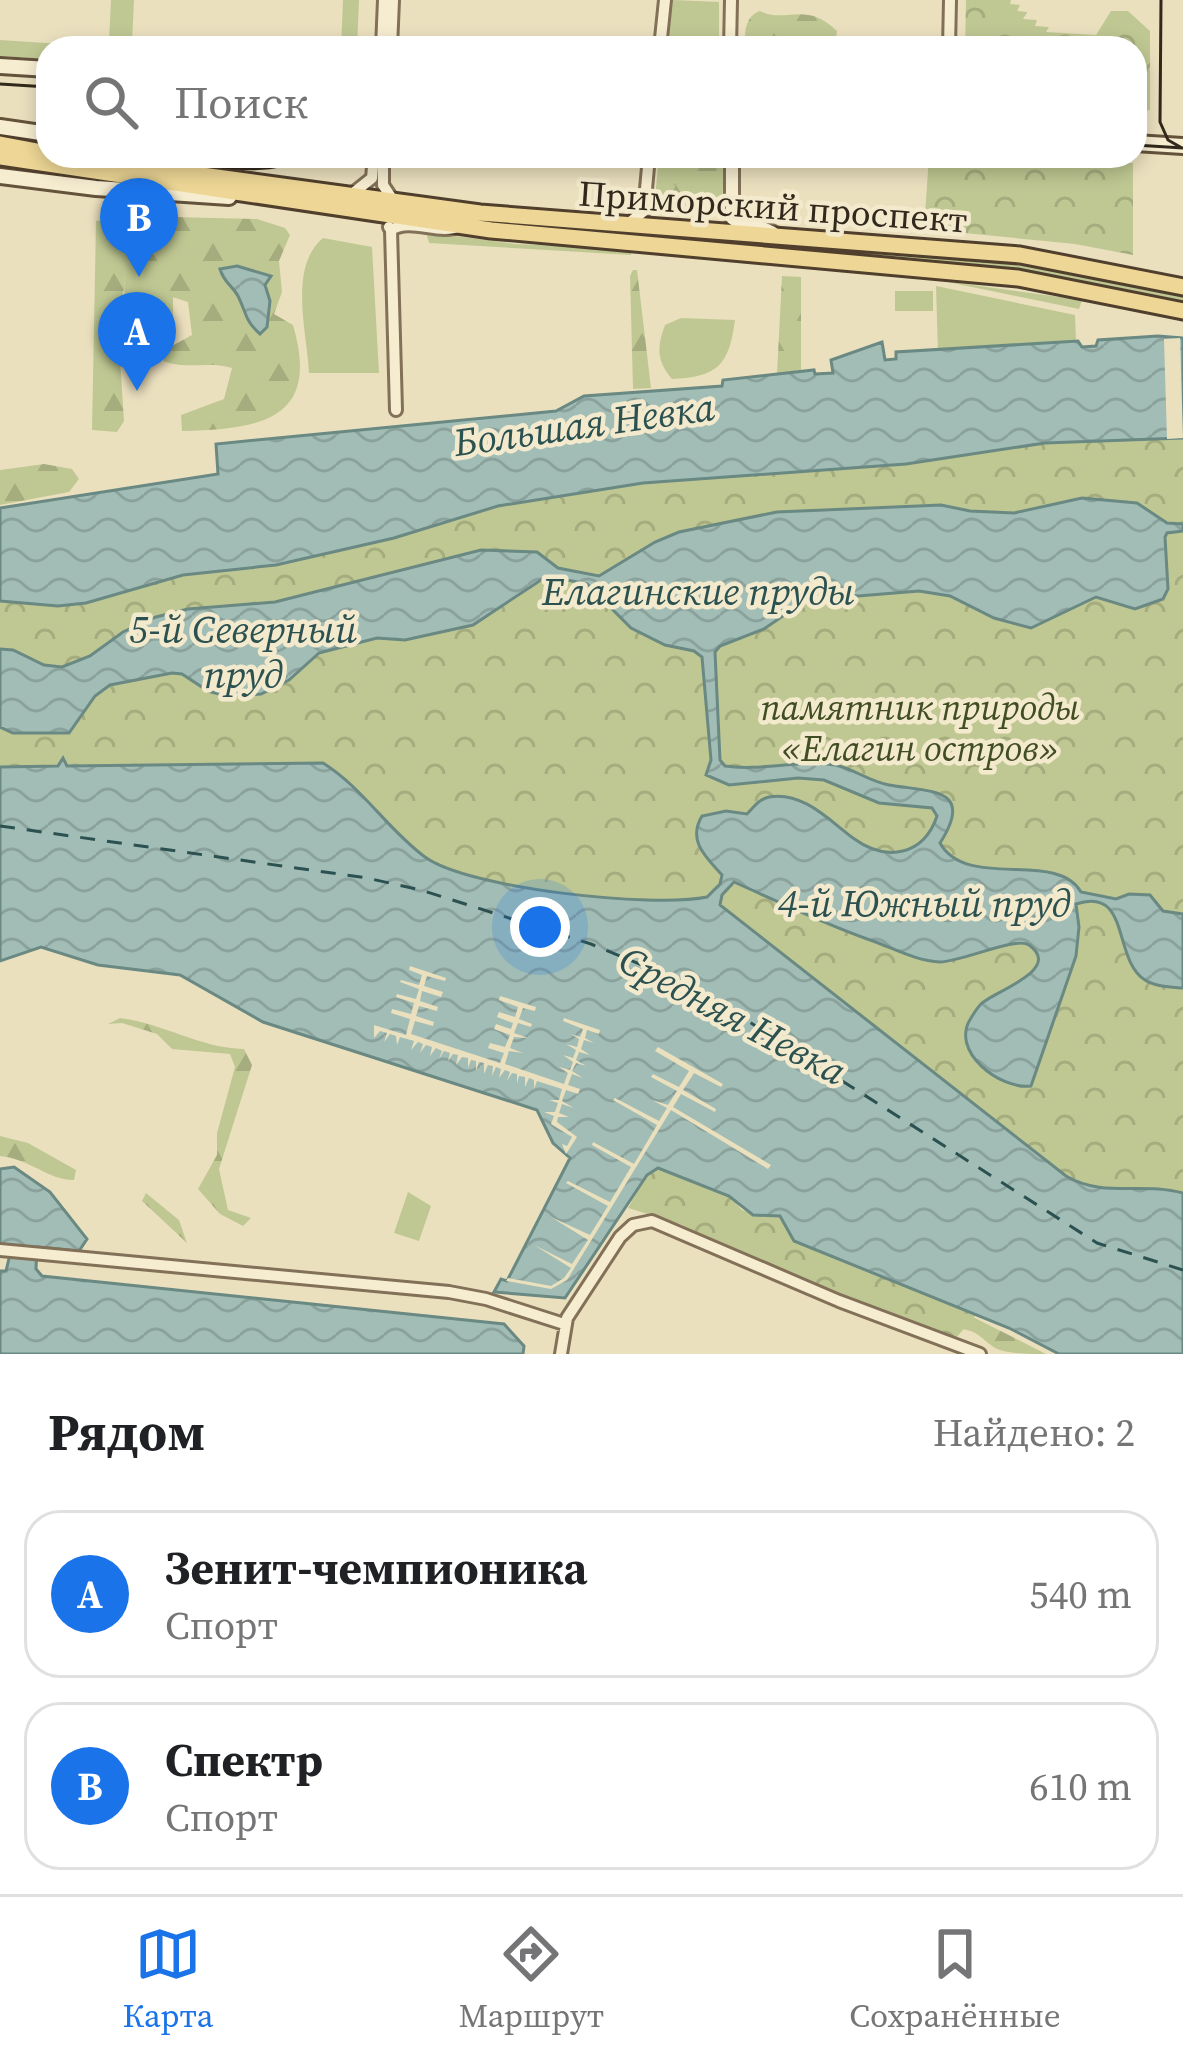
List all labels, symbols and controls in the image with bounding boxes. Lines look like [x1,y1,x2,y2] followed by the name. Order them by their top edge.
[36,36,1147,168] search box
[78,69,144,135] icon: search
[174,71,308,133] text: Поиск
[577,168,969,245] street label: Приморский проспект
[100,178,178,277] pin: B
[98,292,176,391] pin: A
[449,380,719,469] water label: Большая Невка
[541,565,855,618] water label: Елагинские пруды
[129,603,358,701] water label: 5-й Северный пруд
[761,683,1079,773] park label: памятник природы «Елагин остров»
[778,877,1071,930] water label: 4-й Южный пруд
[510,897,570,957] your location
[610,933,856,1098] water label: Средняя Невка
[48,1397,205,1467] text: Рядом
[933,1406,1135,1459] text: Найдено: 2
[165,1537,587,1599] text: Зенит-чемпионика
[77,1568,103,1621] text: A
[1029,1568,1132,1621] text: 540 m
[165,1599,278,1652] text: Спорт
[165,1729,323,1791] text: Спектр
[77,1760,103,1813] text: B
[1029,1760,1132,1813] text: 610 m
[165,1791,278,1844] text: Спорт
[122,1921,214,2038] tab: Карта
[459,1921,604,2038] tab: Маршрут
[849,1921,1061,2038] tab: Сохранённые

